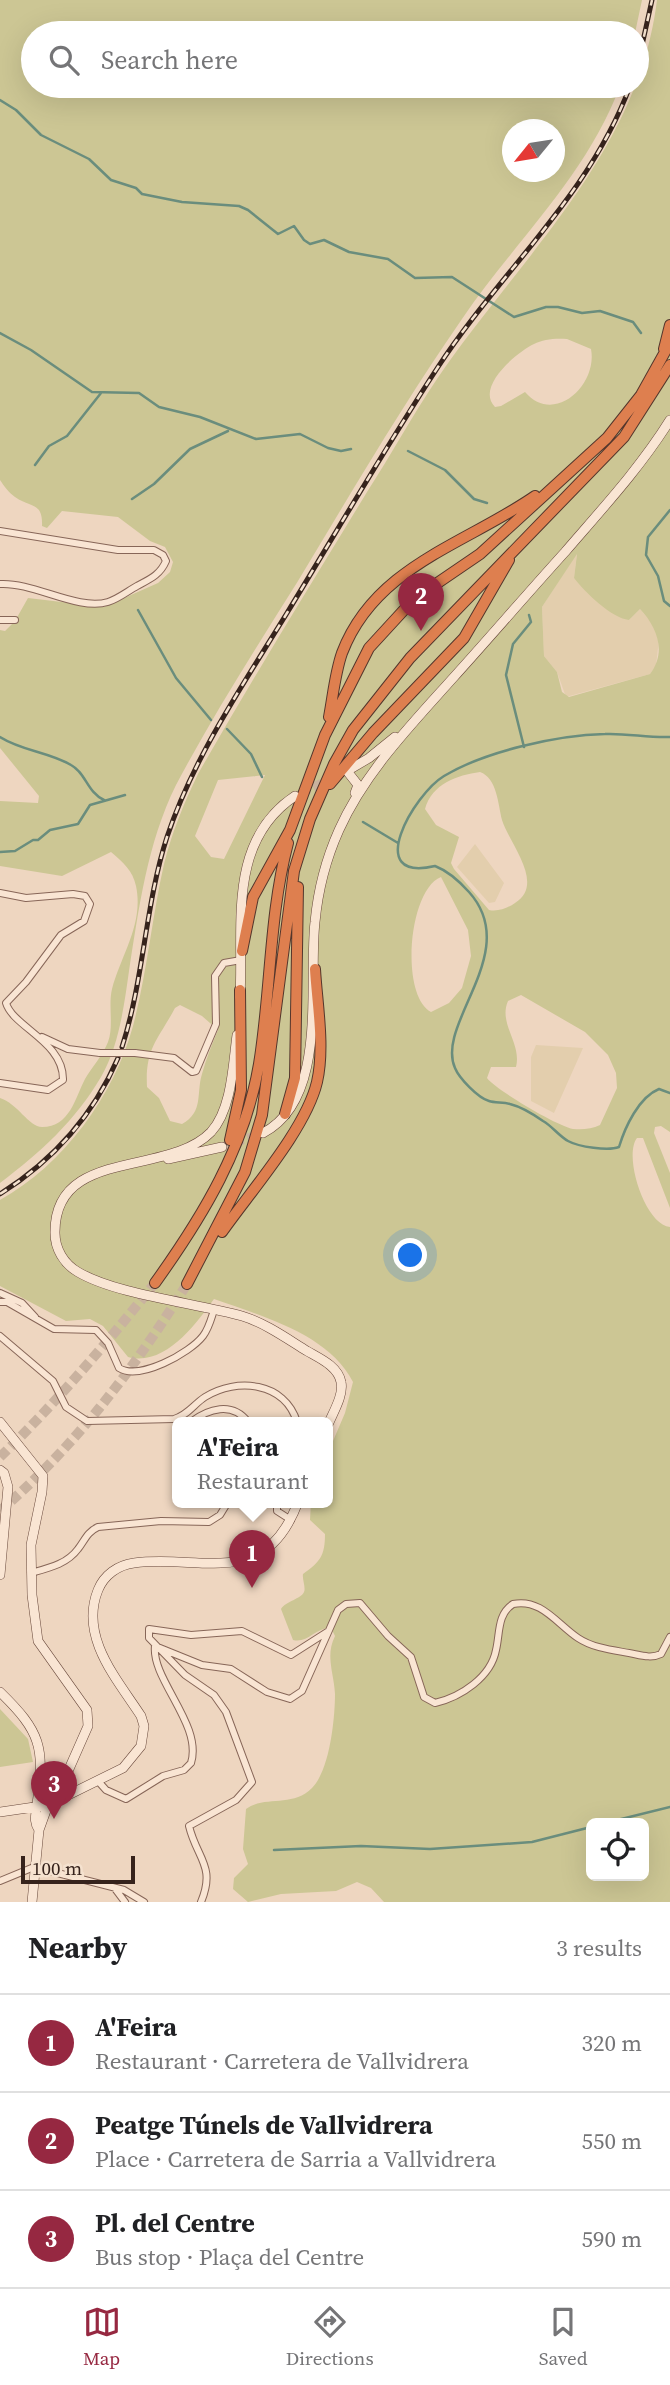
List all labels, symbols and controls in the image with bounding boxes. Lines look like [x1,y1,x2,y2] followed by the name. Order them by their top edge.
[21,21,649,98] search box
[45,41,83,79] icon: search
[101,42,238,78] text: Search here
[502,119,565,182] north arrow
[398,573,444,631] pin: 2
[393,1238,427,1272] your location
[172,1417,333,1508] popup
[197,1429,279,1465] text: A'Feira
[197,1465,308,1497] text: Restaurant
[229,1530,275,1588] pin: 1
[31,1761,77,1819] pin: 3
[586,1818,649,1881] map controls
[586,1818,649,1881] button: locate
[21,1853,135,1885] scale bar
[32,1855,82,1881] text: 100 m
[28,1927,127,1968] text: Nearby
[556,1932,642,1964] text: 3 results
[95,2009,177,2045] text: A'Feira
[45,2027,57,2059] text: 1
[581,2027,642,2059] text: 320 m
[95,2045,469,2077] text: Restaurant · Carretera de Vallvidrera
[95,2107,433,2143] text: Peatge Túnels de Vallvidrera
[45,2125,57,2157] text: 2
[581,2125,642,2157] text: 550 m
[95,2143,496,2175] text: Place · Carretera de Sarria a Vallvidrera
[95,2205,255,2241] text: Pl. del Centre
[45,2223,57,2255] text: 3
[581,2223,642,2255] text: 590 m
[95,2241,364,2273] text: Bus stop · Plaça del Centre
[83,2303,121,2371] tab: Map
[286,2303,374,2371] tab: Directions
[539,2303,587,2371] tab: Saved

